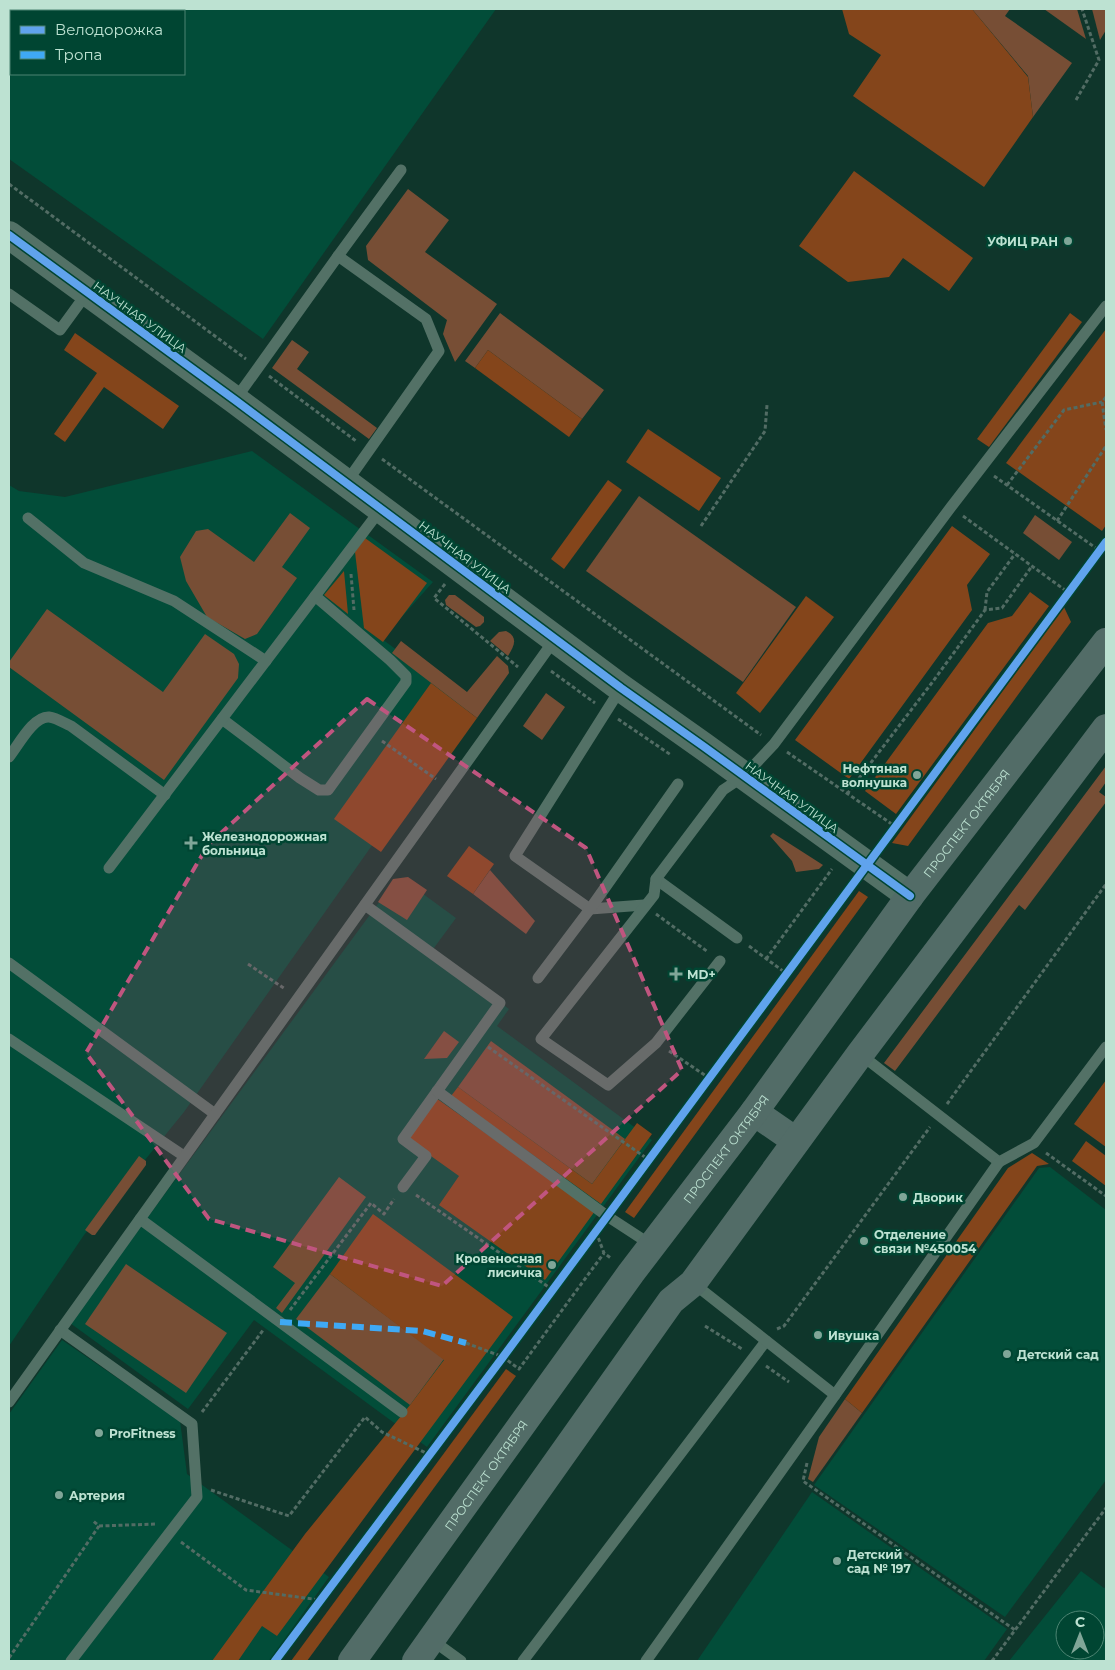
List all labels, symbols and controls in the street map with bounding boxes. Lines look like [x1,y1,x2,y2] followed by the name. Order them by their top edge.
[10,10,185,75] legend
[55,20,163,39] text: Велодорожка
[55,45,102,64] text: Тропа
[987,234,1058,249] place label: УФИЦ РАН
[1062,235,1074,247] marker: УФИЦ РАН
[90,278,190,356] street label: НАУЧНАЯ УЛИЦА
[416,517,514,597] street label: НАУЧНАЯ УЛИЦА
[742,758,842,836] street label: НАУЧНАЯ УЛИЦА
[842,761,907,790] place label: Нефтяная волнушка
[920,766,1013,880] street label: ПРОСПЕКТ ОКТЯБРЯ
[911,769,923,781] marker: Нефтяная волнушка
[202,829,327,858] place label: Железнодорожная больница
[184,836,198,850] marker: Железнодорожная больница
[669,967,683,981] marker: MD+
[687,967,716,982] place label: MD+
[679,1091,772,1206] street label: ПРОСПЕКТ ОКТЯБРЯ
[913,1190,963,1205] place label: Дворик
[897,1191,909,1203] marker: Дворик
[874,1227,977,1256] place label: Отделение связи №450054
[858,1235,870,1247] marker: Отделение связи №450054
[456,1251,542,1280] place label: Кровеносная лисичка
[546,1259,558,1271] marker: Кровеносная лисичка
[828,1328,879,1343] place label: Ивушка
[812,1329,824,1341] marker: Ивушка
[1017,1347,1099,1362] place label: Детский сад
[1001,1348,1013,1360] marker: Детский сад
[441,1417,531,1533] street label: ПРОСПЕКТ ОКТЯБРЯ
[109,1426,176,1441] place label: ProFitness
[93,1427,105,1439] marker: ProFitness
[69,1488,125,1503] place label: Артерия
[53,1489,65,1501] marker: Артерия
[847,1547,911,1576] place label: Детский сад № 197
[831,1555,843,1567] marker: Детский сад № 197
[1055,1610,1105,1660] north arrow
[1075,1613,1085,1631] text: С

